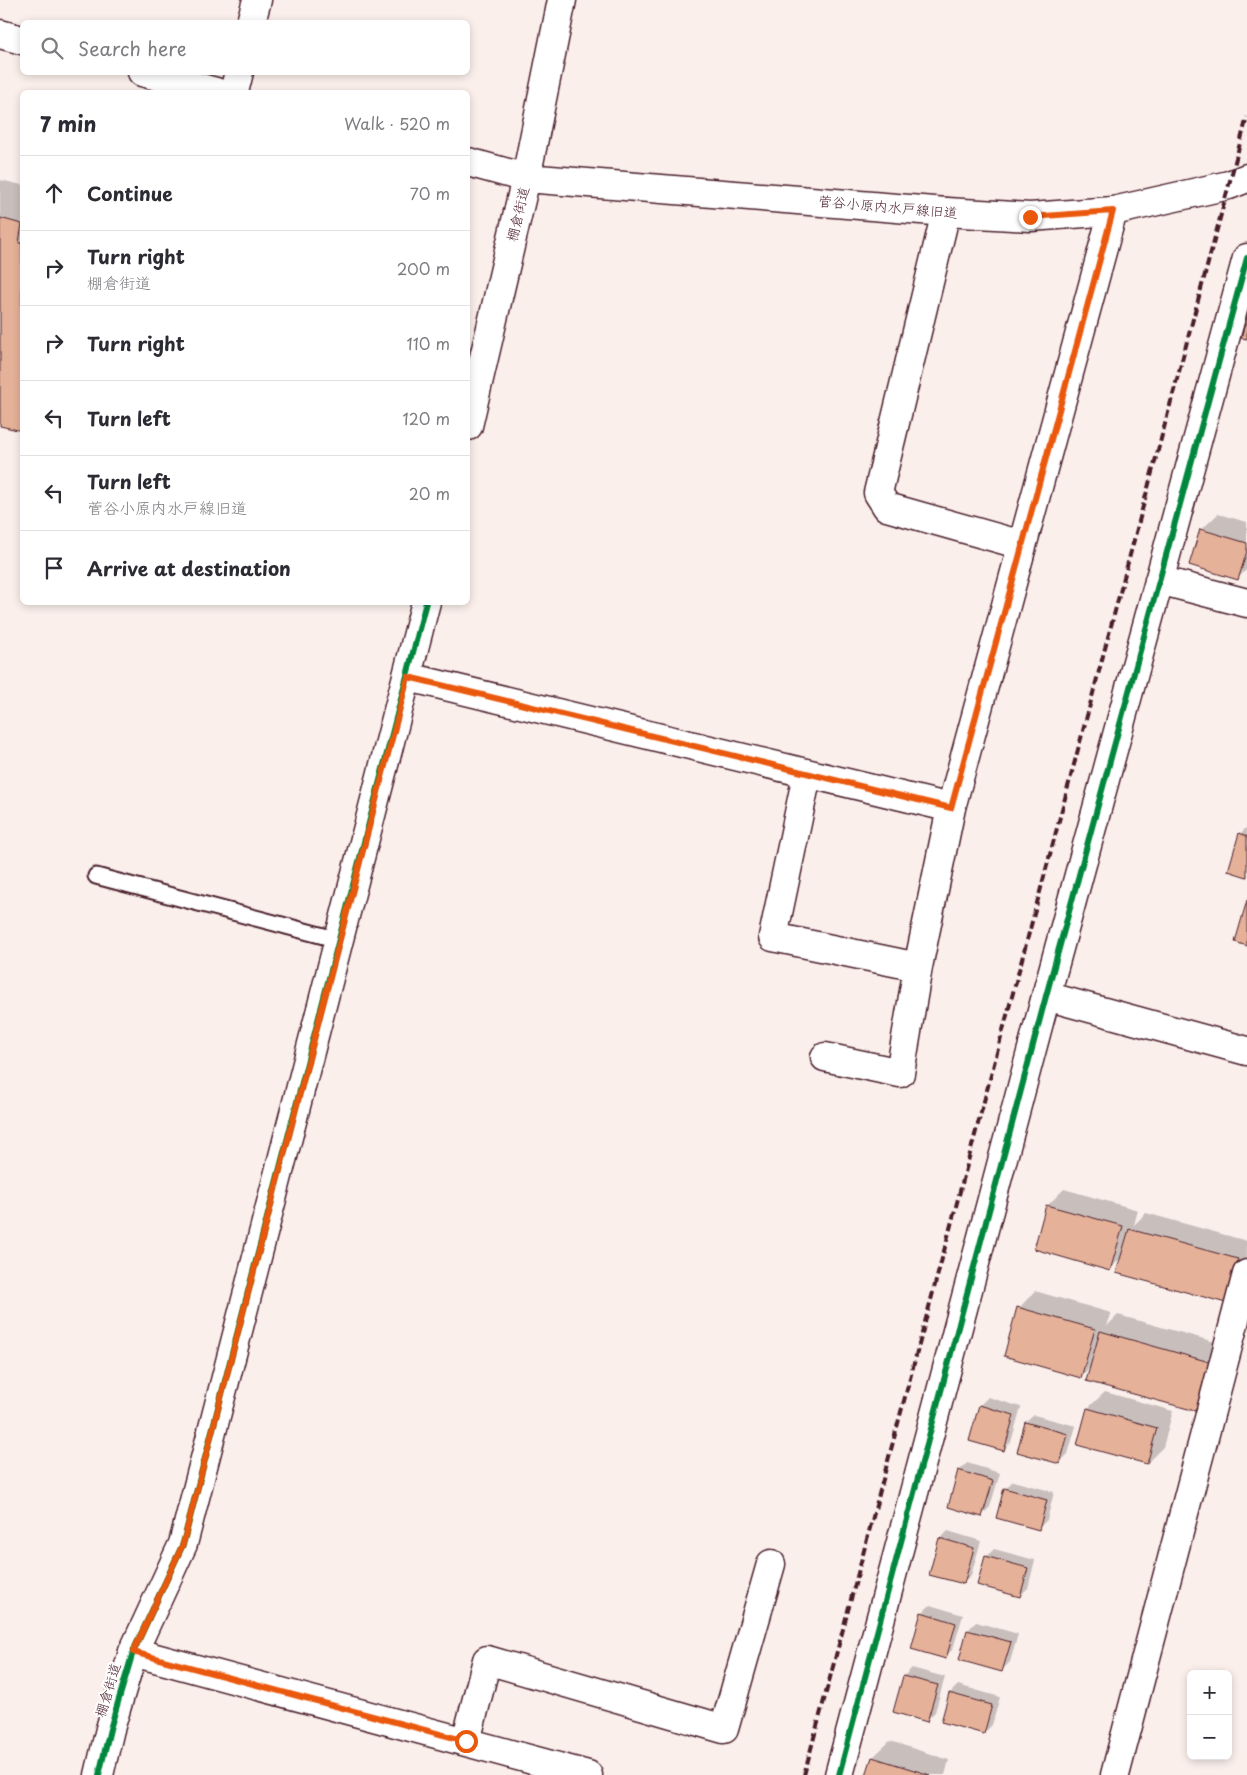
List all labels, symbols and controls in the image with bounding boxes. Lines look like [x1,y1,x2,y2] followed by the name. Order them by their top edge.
[20,20,470,75] search box
[38,34,66,62] icon: search
[78,34,187,62] text: Search here
[40,107,96,139] text: 7 min
[344,111,450,135] text: Walk · 520 m
[40,179,68,207] icon: ahead
[87,179,173,207] text: Continue
[410,181,450,205] text: 70 m
[501,184,534,244] street label: 棚倉街道
[817,190,959,223] street label: 菅谷小原内水戸線旧道
[1019,206,1042,229] route end
[87,242,185,270] text: Turn right
[40,254,68,282] icon: right
[397,256,450,280] text: 200 m
[87,270,151,294] text: 棚倉街道
[40,329,68,357] icon: right
[87,329,185,357] text: Turn right
[407,331,450,355] text: 110 m
[40,404,68,432] icon: left
[87,404,171,432] text: Turn left
[403,406,450,430] text: 120 m
[87,467,171,495] text: Turn left
[40,479,68,507] icon: left
[409,481,450,505] text: 20 m
[87,495,247,519] text: 菅谷小原内水戸線旧道
[40,554,68,582] icon: arrive
[87,554,291,582] text: Arrive at destination
[89,1660,126,1720] street label: 棚倉街道
[1187,1670,1232,1760] map controls
[1187,1670,1232,1715] button: +
[1187,1715,1232,1760] button: −
[455,1730,478,1753] route start

